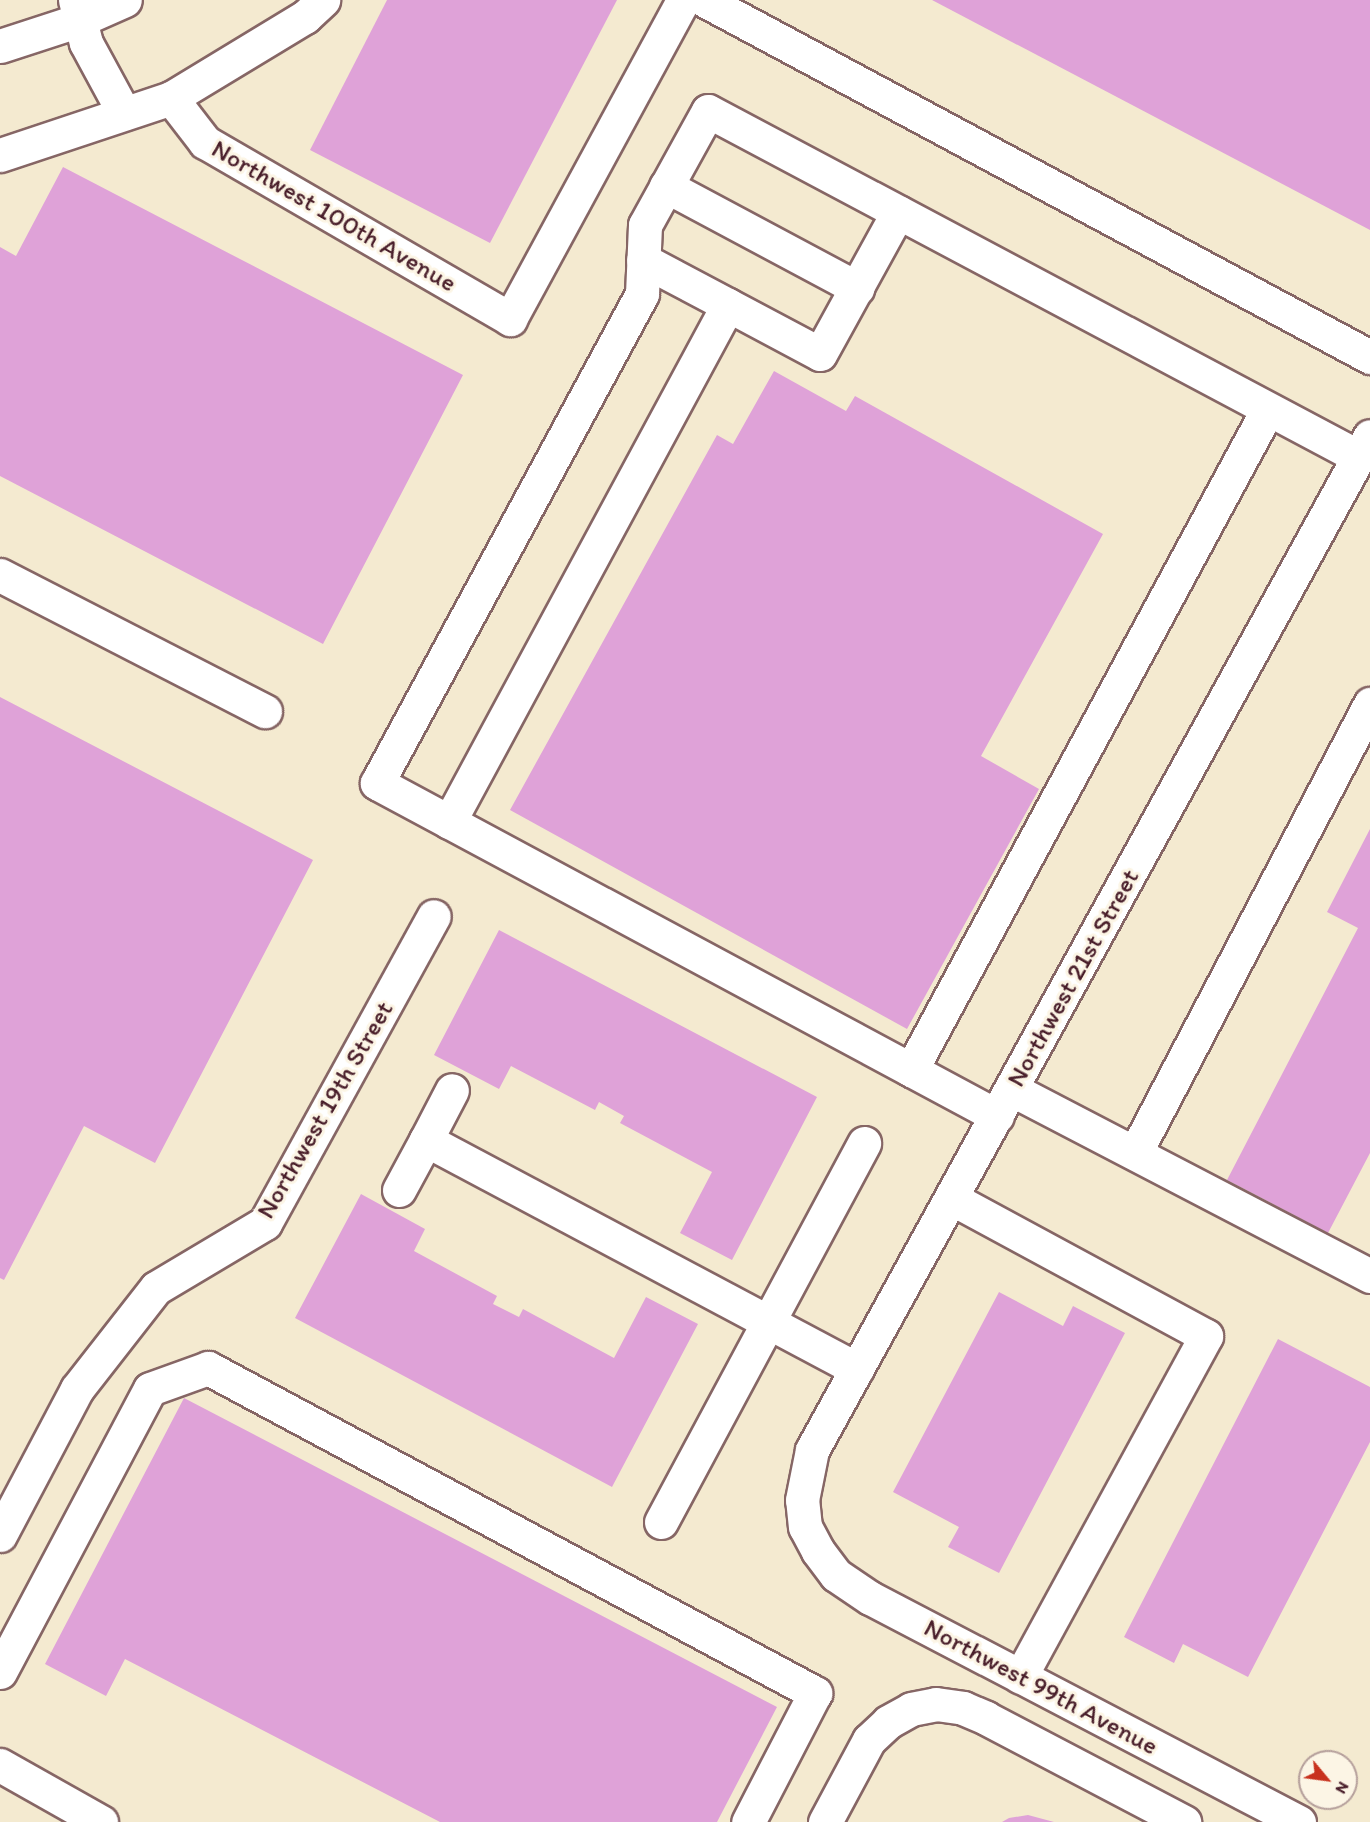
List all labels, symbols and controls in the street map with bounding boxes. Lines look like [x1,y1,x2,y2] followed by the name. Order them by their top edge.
[207,133,461,299] street label: Northwest 100th Avenue
[1000,864,1146,1092] street label: Northwest 21st Street
[250,996,400,1224] street label: Northwest 19th Street
[919,1612,1163,1762] street label: Northwest 99th Avenue
[1298,1750,1358,1810] north arrow
[1332,1779,1353,1797] text: N

